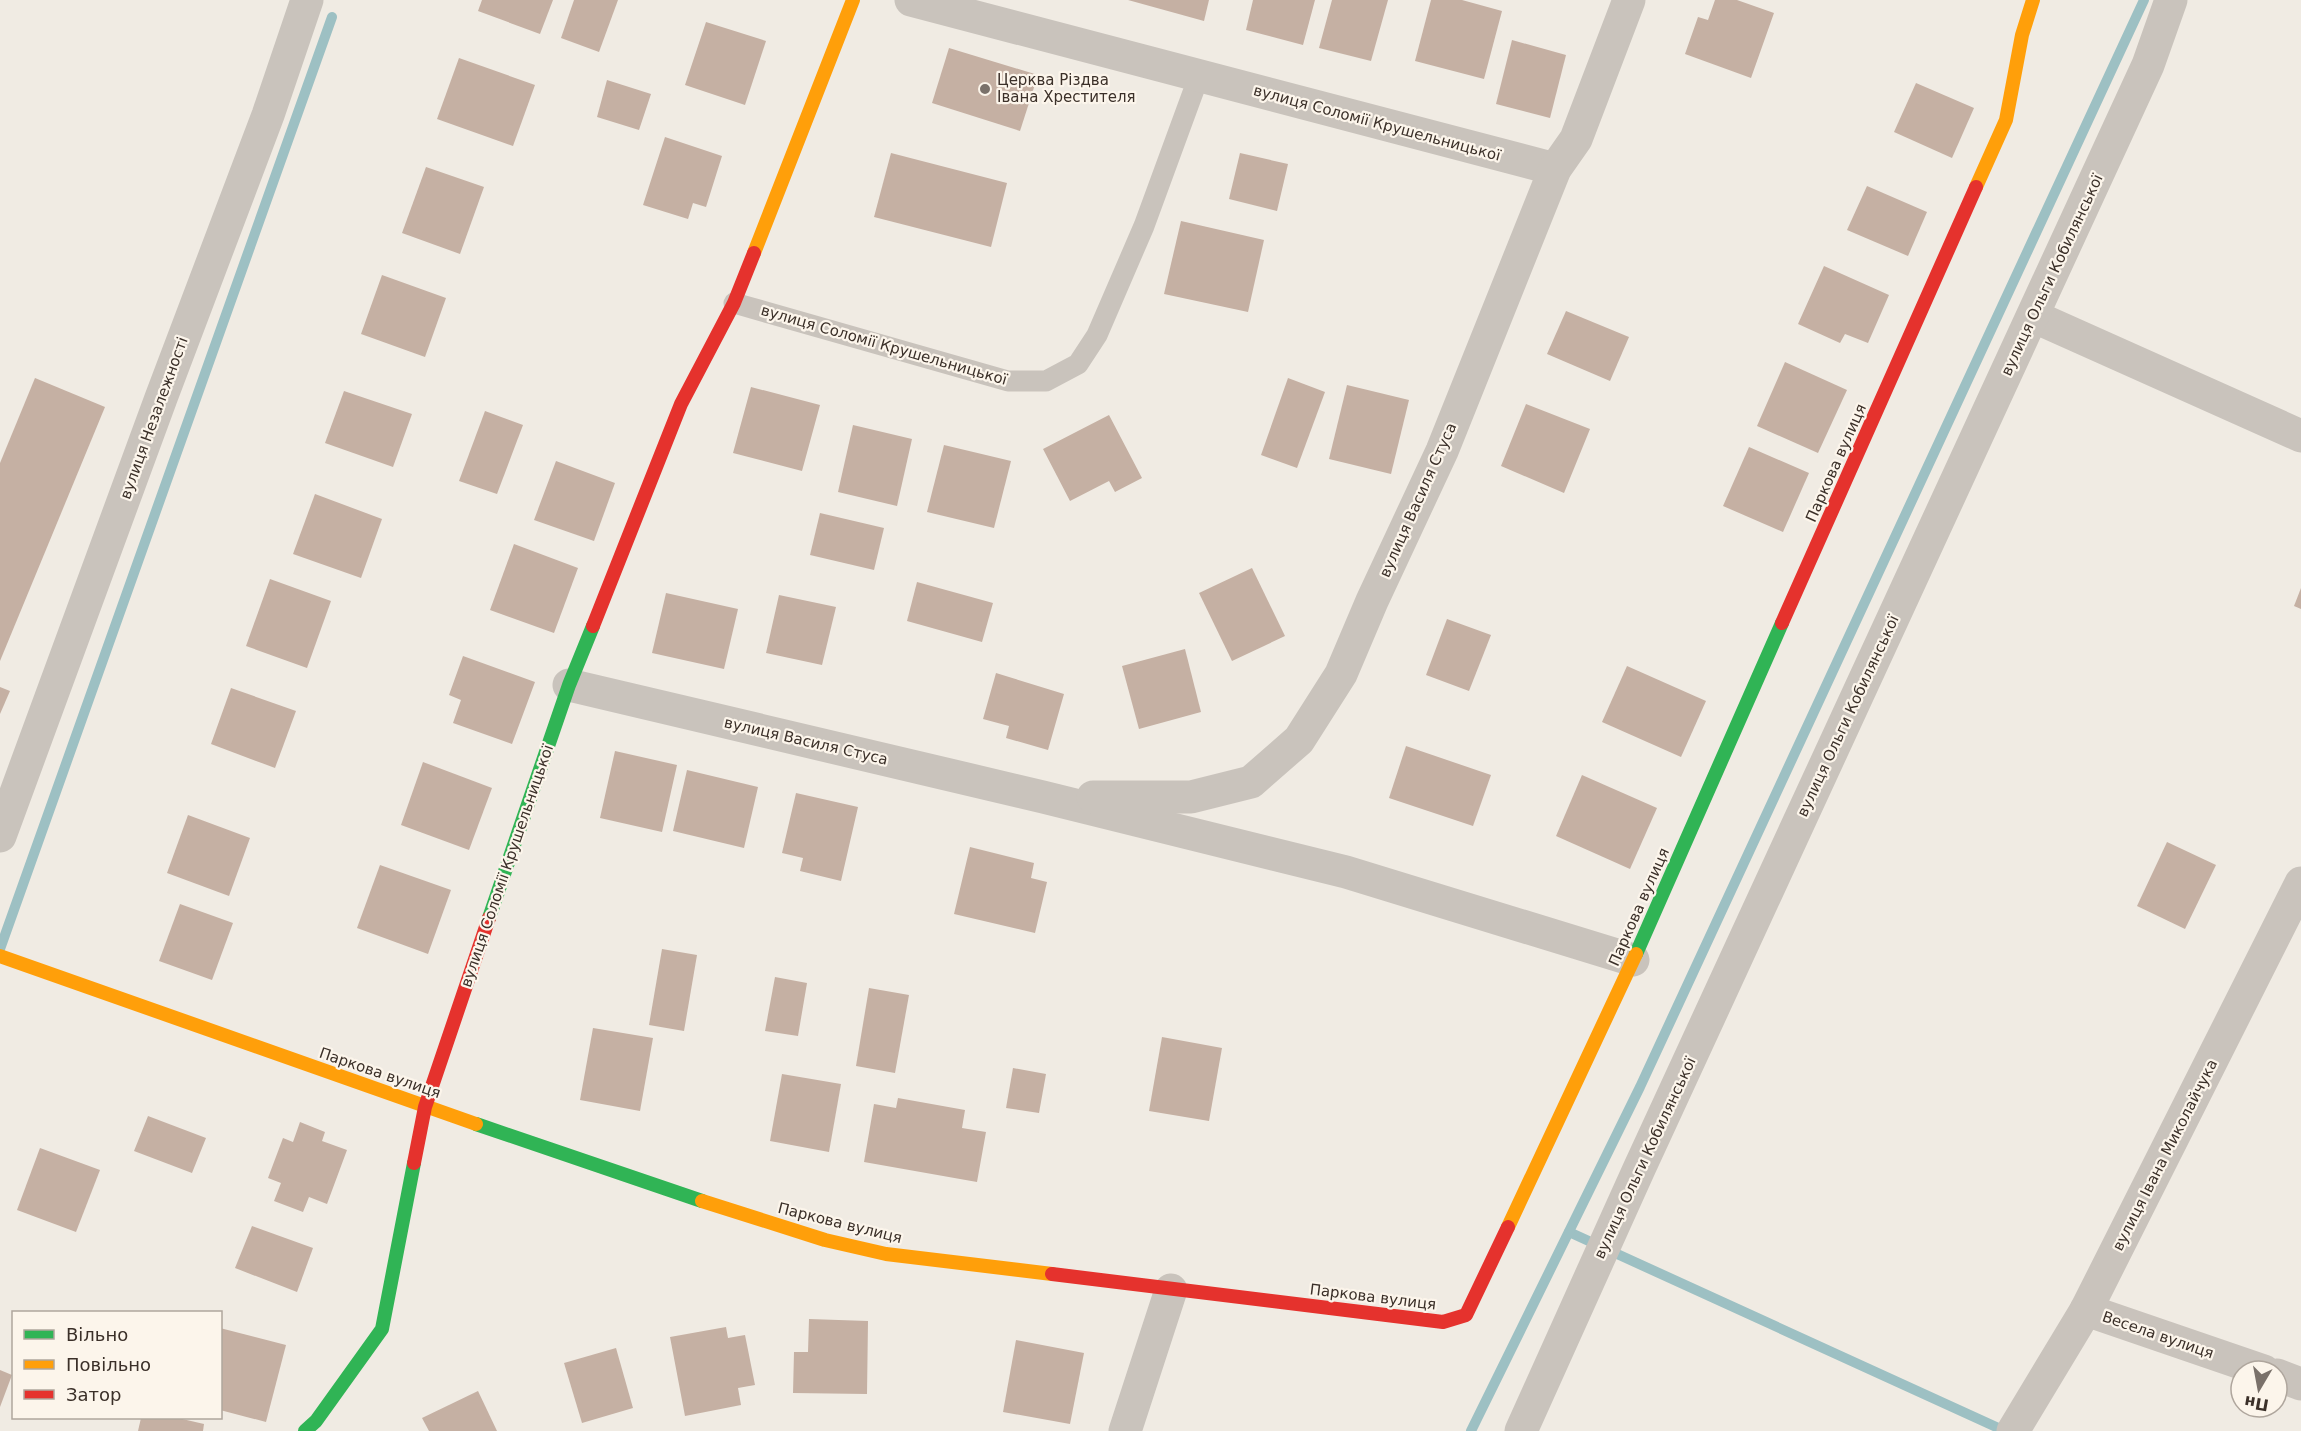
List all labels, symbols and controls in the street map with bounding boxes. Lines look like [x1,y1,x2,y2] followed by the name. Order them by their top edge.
[997,71,1136,106] place label: Церква Різдва Івана Хрестителя
[1251,81,1503,165] street label: вулиця Соломії Крушельницької
[978,82,992,96] marker: Церква Різдва Івана Хрестителя
[1997,171,2107,379] street label: вулиця Ольги Кобилянської
[759,301,1010,389] street label: вулиця Соломії Крушельницької
[116,334,192,502] street label: вулиця Незалежності
[1802,401,1870,525] street label: Паркова вулиця
[1376,420,1460,580] street label: вулиця Василя Стуса
[1793,612,1903,820] street label: вулиця Ольги Кобилянської
[722,713,890,769] street label: вулиця Василя Стуса
[457,742,557,990] street label: вулиця Соломії Крушельницької
[1605,845,1673,969] street label: Паркова вулиця
[317,1044,443,1102] street label: Паркова вулиця
[1590,1054,1700,1262] street label: вулиця Ольги Кобилянської
[2109,1056,2221,1254] street label: вулиця Івана Миколайчука
[776,1199,904,1247] street label: Паркова вулиця
[1309,1280,1437,1314] street label: Паркова вулиця
[2100,1307,2216,1363] street label: Весела вулиця
[12,1311,222,1419] legend
[66,1324,128,1345] text: Вільно
[66,1354,151,1375] text: Повільно
[2229,1359,2289,1419] north arrow
[66,1384,122,1405] text: Затор
[2243,1392,2270,1415] text: Пн

